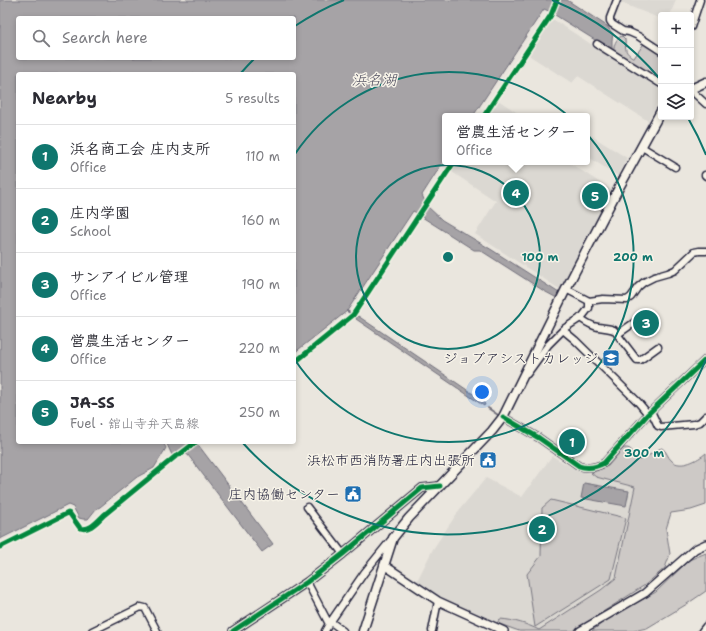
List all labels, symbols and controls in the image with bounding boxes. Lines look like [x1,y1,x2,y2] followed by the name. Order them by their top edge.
[658,12,694,120] map controls
[658,12,694,48] button: +
[16,16,296,60] search box
[30,27,52,49] icon: search
[62,28,148,48] text: Search here
[658,48,694,84] button: −
[351,70,398,90] water label: 浜名湖
[658,84,694,120] button: layers
[32,87,97,109] text: Nearby
[225,90,280,107] text: 5 results
[442,113,590,165] popup
[456,122,576,142] text: 営農生活センター
[70,139,210,159] text: 浜名商工会 庄内支所
[456,142,493,159] text: Office
[42,148,48,165] text: 1
[245,148,280,165] text: 110 m
[70,159,107,176] text: Office
[503,178,529,208] pin: 4
[582,181,608,211] pin: 5
[70,203,130,223] text: 庄内学園
[40,212,50,229] text: 2
[242,212,280,229] text: 160 m
[70,223,111,240] text: School
[522,249,559,265] text: 100 m
[613,249,653,265] text: 200 m
[441,250,455,264] centre of rings
[70,267,189,287] text: サンアイビル管理
[40,276,50,293] text: 3
[241,276,280,293] text: 190 m
[70,287,107,304] text: Office
[633,308,659,338] pin: 3
[70,331,190,351] text: 営農生活センター
[40,340,50,357] text: 4
[238,340,280,357] text: 220 m
[601,348,621,368] school or university icon: ジョブアシストカレッジ
[443,349,598,367] place label: ジョブアシストカレッジ
[70,351,107,368] text: Office
[472,382,492,402] your location
[70,393,115,413] text: JA-SS
[41,404,49,421] text: 5
[239,404,280,421] text: 250 m
[70,415,199,432] text: Fuel · 舘山寺弁天島線
[559,427,585,457] pin: 1
[624,445,664,461] text: 300 m
[478,450,498,470] public building icon: 浜松市西消防署庄内出張所
[307,451,475,469] place label: 浜松市西消防署庄内出張所
[343,484,363,504] public building icon: 庄内協働センター
[229,485,340,503] place label: 庄内協働センター
[529,514,555,544] pin: 2

